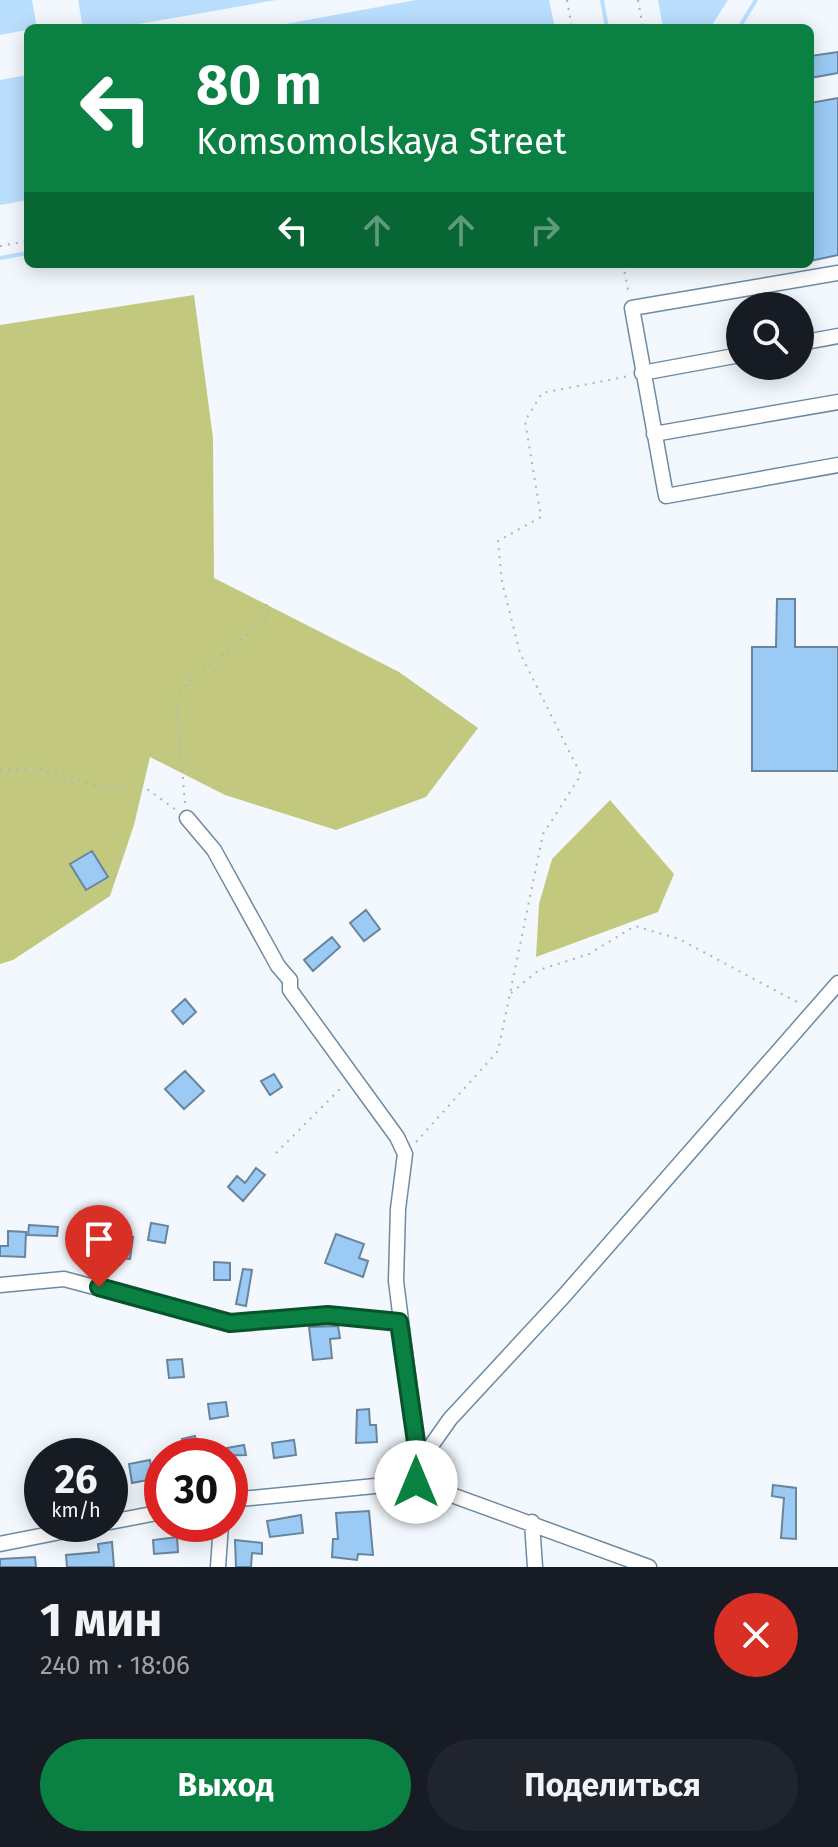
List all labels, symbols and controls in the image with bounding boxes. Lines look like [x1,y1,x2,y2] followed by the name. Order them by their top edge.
[196,52,322,119] text: 80 m
[64,56,168,160] icon: left
[196,120,567,164] text: Komsomolskaya Street
[271,208,315,252] icon: left
[355,208,399,252] icon: ahead
[439,208,483,252] icon: ahead
[523,208,567,252] icon: right
[726,292,814,380] map controls
[726,292,814,380] button: search
[65,1205,133,1287] pin
[77,1217,121,1261] icon: arrive
[144,1438,248,1542] speed limit sign: 30
[374,1440,458,1524] position arrow
[54,1456,98,1504] text: 26
[51,1498,101,1522] text: km/h
[40,1591,162,1649] text: 1 мин
[714,1593,798,1677] button: close
[40,1650,190,1681] text: 240 m · 18:06
[40,1739,411,1831] button: Выход
[427,1739,798,1831] button: Поделиться

